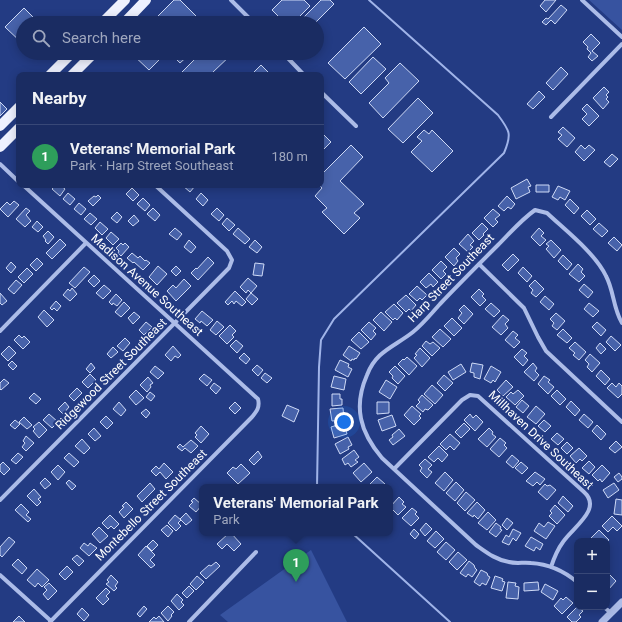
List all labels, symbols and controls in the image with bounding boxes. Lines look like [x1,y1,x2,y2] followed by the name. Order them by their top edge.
[16,16,324,60] search box
[30,27,52,49] icon: search
[62,29,141,47] text: Search here
[32,88,87,108] text: Nearby
[70,140,235,158] text: Veterans' Memorial Park
[41,149,49,164] text: 1
[271,149,308,164] text: 180 m
[70,158,233,173] text: Park · Harp Street Southeast
[88,231,206,339] street label: Madison Avenue Southeast
[405,231,497,325] street label: Harp Street Southeast
[53,315,170,432] street label: Ridgewood Street Southeast
[486,388,596,492] street label: Millhaven Drive Southeast
[334,412,354,432] your location
[92,446,210,564] street label: Montebello Street Southeast
[199,484,393,536] popup
[213,494,379,512] text: Veterans' Memorial Park
[213,512,240,527] text: Park
[574,538,610,610] map controls
[574,538,610,574] button: +
[283,549,309,582] pin: 1
[574,574,610,610] button: −

